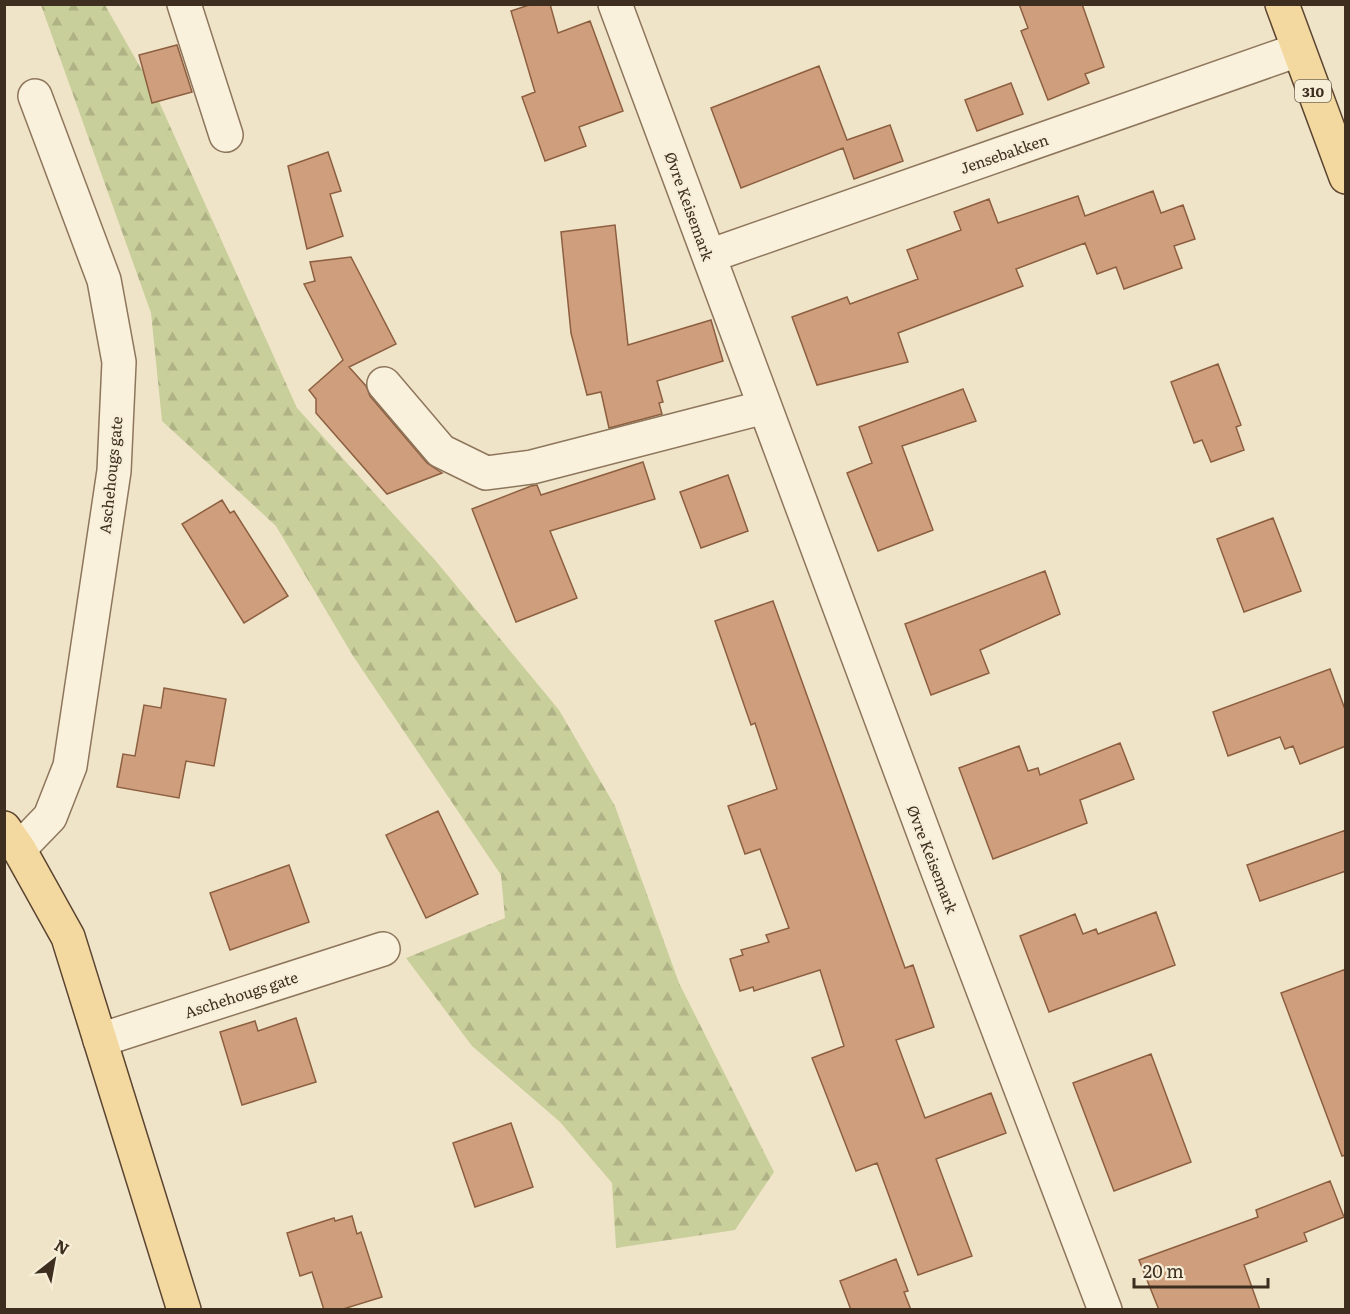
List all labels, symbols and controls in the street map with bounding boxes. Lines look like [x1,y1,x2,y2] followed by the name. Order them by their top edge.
[1295,80,1331,102] road number: 310
[957,127,1051,179] street label: Jensebakken
[660,148,721,265] street label: Øvre Keisemark
[92,415,128,535] street label: Aschehougs gate
[902,801,965,917] street label: Øvre Keisemark
[181,965,301,1023] street label: Aschehougs gate
[24,1230,84,1290] north arrow
[50,1233,74,1260] text: N
[1134,1251,1268,1289] scale bar
[1143,1257,1184,1284] text: 20 m

